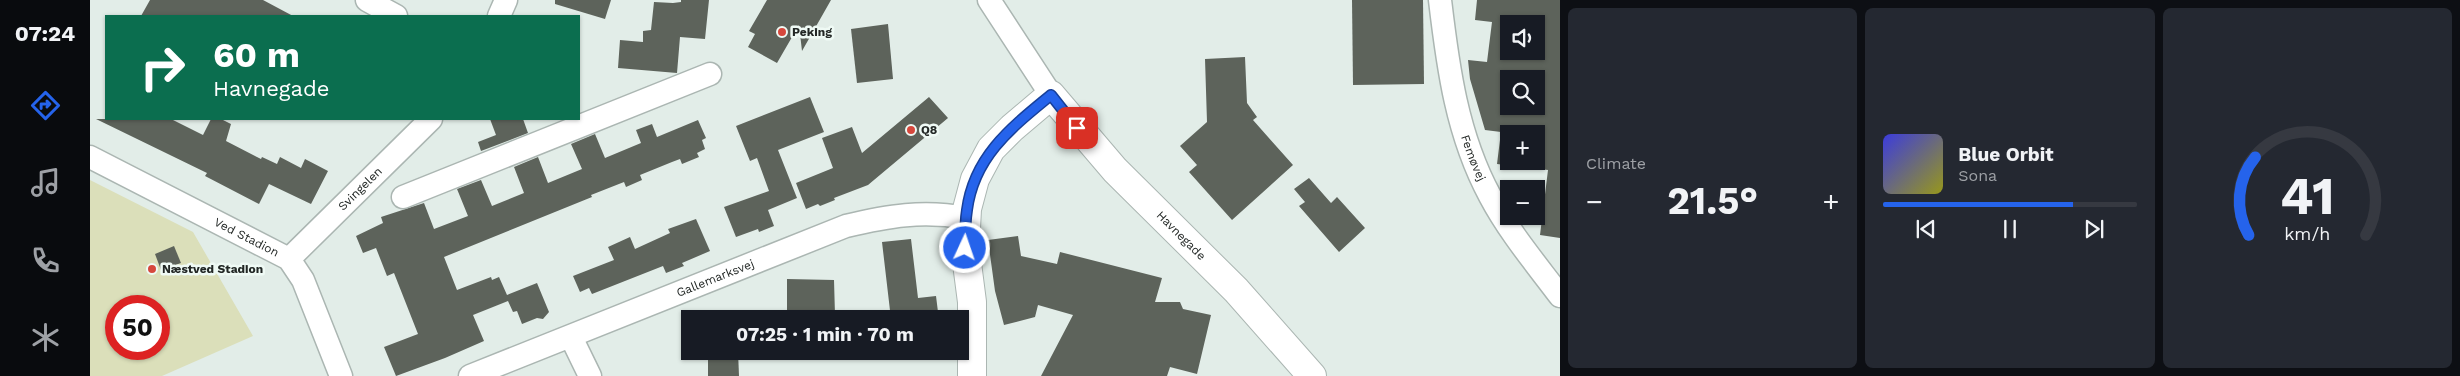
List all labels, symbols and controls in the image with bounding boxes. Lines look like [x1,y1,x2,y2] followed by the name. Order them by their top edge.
[1500,15,1545,225] map controls
[1500,15,1545,60] button: sound
[15,21,75,46] text: 07:24
[792,25,832,39] place label: Peking
[776,26,788,38] marker: Peking
[213,34,300,76] text: 60 m
[130,35,195,100] icon: right
[1500,70,1545,115] button: search
[213,76,330,101] text: Havnegade
[28,88,63,123] icon: directions
[1056,107,1098,149] pin
[1063,114,1091,142] icon: arrive
[921,123,937,137] place label: Q8
[905,124,917,136] marker: Q8
[1500,125,1545,170] button: +
[1458,133,1489,184] street label: Femøvej
[1958,143,2054,166] text: Blue Orbit
[1586,154,1646,173] text: Climate
[335,164,385,213] street label: Svingelen
[28,165,63,200] icon: music
[1958,166,1997,185] text: Sona
[2280,166,2335,227] text: 41
[1667,179,1758,223] text: 21.5°
[1500,180,1545,225] button: −
[1586,185,1603,218] text: −
[1822,185,1839,218] text: +
[1154,208,1209,263] street label: Havnegade
[212,215,281,260] street label: Ved Stadion
[1912,215,1940,243] icon: previous
[1996,215,2024,243] icon: pause
[2080,215,2108,243] icon: next
[938,221,990,273] position arrow
[2284,223,2330,244] text: km/h
[28,243,63,278] icon: phone
[674,256,756,300] street label: Gallemarksvej
[162,262,263,276] place label: Næstved Stadion
[146,263,158,275] marker: Næstved Stadion
[105,295,170,360] speed limit sign: 50
[28,320,63,355] icon: climate
[736,323,914,346] text: 07:25 · 1 min · 70 m

